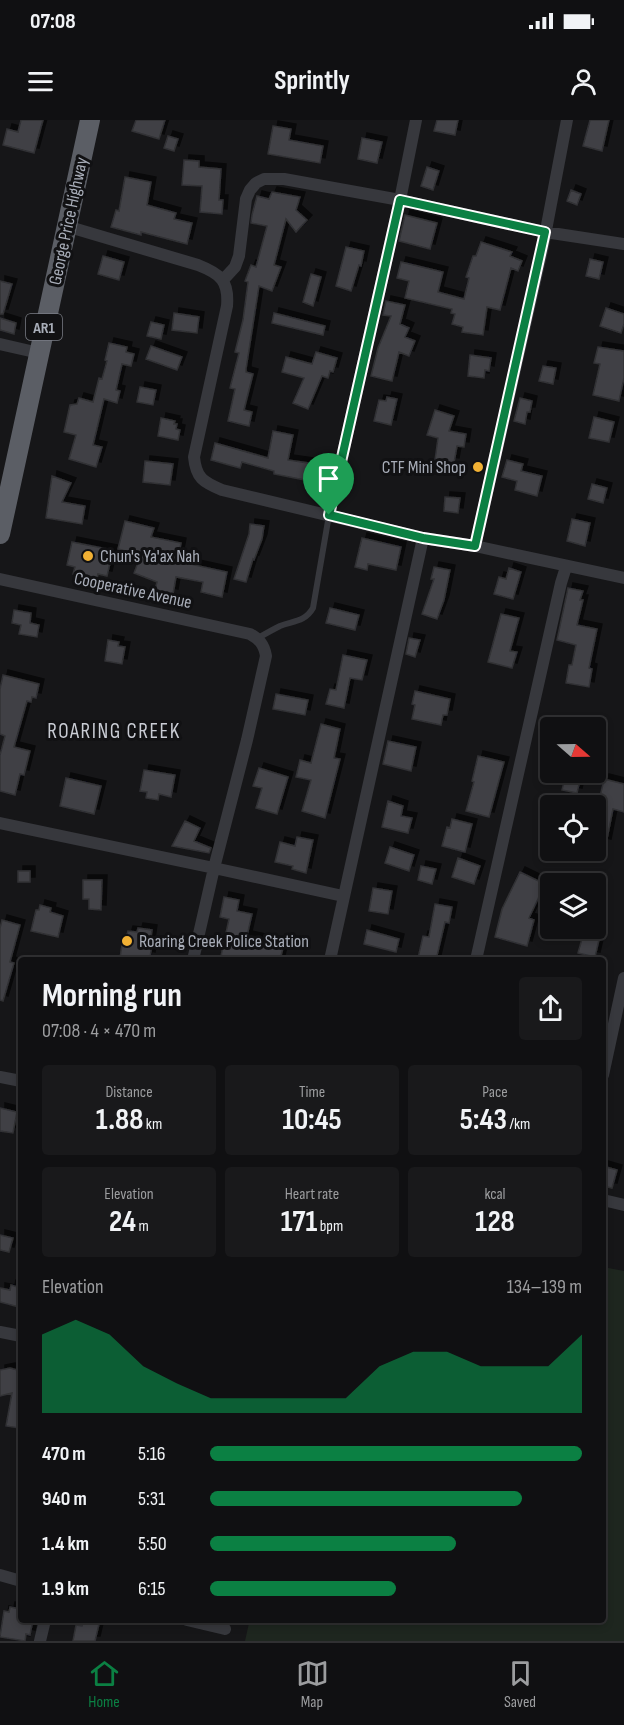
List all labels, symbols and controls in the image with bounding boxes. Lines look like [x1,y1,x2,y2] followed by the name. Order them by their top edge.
[30,8,76,35] text: 07:08
[24,65,57,98] icon: menu
[274,65,350,97] text: Sprintly
[567,65,600,98] icon: person
[45,155,92,287] street label: George Price Highway
[26,314,62,340] road number: AR1
[303,453,354,515] pin
[382,457,466,478] place label: CTF Mini Shop
[471,460,485,474] marker: CTF Mini Shop
[312,462,345,495] icon: arrive
[100,546,200,567] place label: Chun's Ya'ax Nah
[81,549,95,563] marker: Chun's Ya'ax Nah
[72,568,194,613] street label: Cooperative Avenue
[540,717,606,783] north arrow
[540,717,606,939] map controls
[47,719,181,744] district label: ROARING CREEK
[540,795,606,861] button: locate
[540,873,606,939] button: layers
[139,931,309,952] place label: Roaring Creek Police Station
[120,934,134,948] marker: Roaring Creek Police Station
[42,976,182,1016] text: Morning run
[519,977,582,1040] button: share
[42,1019,156,1043] text: 07:08 · 4 × 470 m
[105,1083,153,1102] text: Distance
[299,1083,325,1102] text: Time
[482,1083,508,1102] text: Pace
[96,1102,143,1138] text: 1.88
[282,1102,342,1138] text: 10:45
[460,1102,507,1138] text: 5:43
[143,1115,162,1134] text: km
[507,1115,530,1134] text: /km
[104,1185,154,1204] text: Elevation
[285,1185,339,1204] text: Heart rate
[484,1185,506,1204] text: kcal
[109,1204,136,1240] text: 24
[281,1204,317,1240] text: 171
[475,1204,515,1240] text: 128
[136,1217,149,1236] text: m
[317,1217,343,1236] text: bpm
[42,1275,104,1299] text: Elevation
[507,1275,582,1299] text: 134–139 m
[42,1442,86,1466] text: 470 m
[138,1442,166,1466] text: 5:16
[42,1487,87,1511] text: 940 m
[138,1487,165,1511] text: 5:31
[42,1532,89,1556] text: 1.4 km
[138,1532,167,1556] text: 5:50
[42,1577,89,1601] text: 1.9 km
[138,1577,166,1601] text: 6:15
[88,1657,121,1712] tab: Home
[296,1657,329,1712] tab: Map
[504,1657,537,1712] tab: Saved

